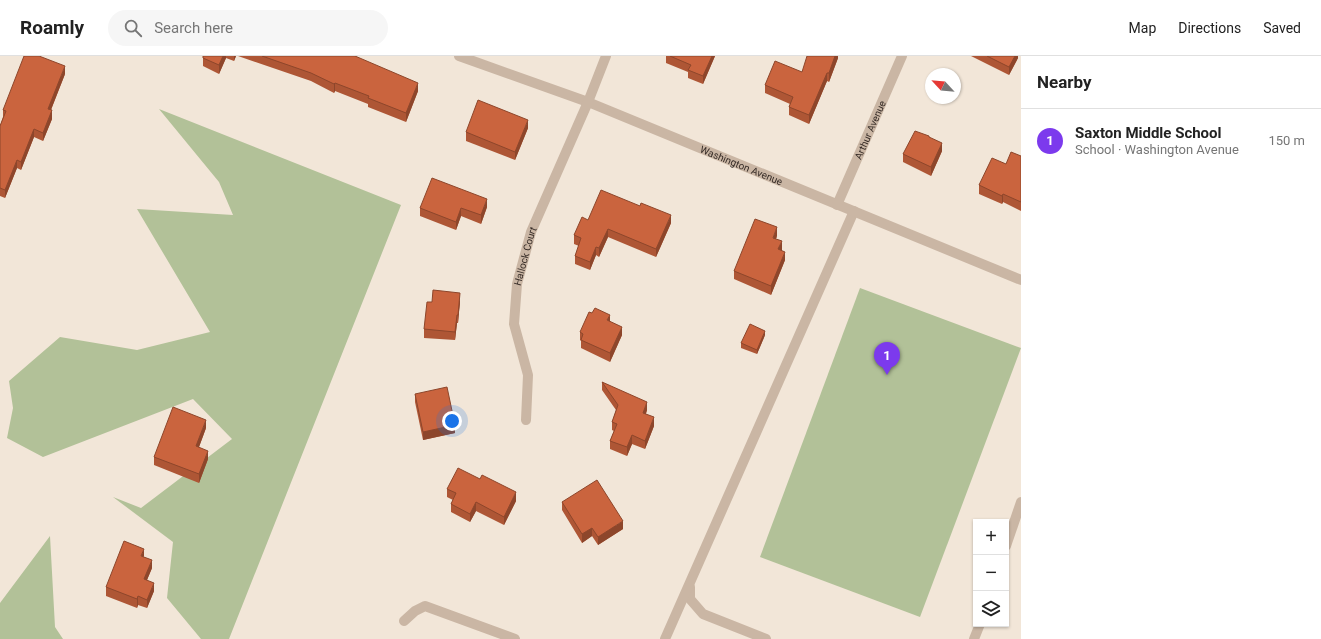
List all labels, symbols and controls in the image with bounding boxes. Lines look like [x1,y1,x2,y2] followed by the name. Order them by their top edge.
[108,10,388,46] search box
[20,16,84,39] text: Roamly
[122,17,144,39] icon: search
[154,19,233,37] text: Search here
[1129,20,1156,36] text: Map
[1178,20,1241,36] text: Directions
[1263,20,1301,36] text: Saved
[925,68,961,104] north arrow
[1037,72,1092,92] text: Nearby
[853,99,888,161] street label: Arthur Avenue
[1075,124,1222,142] text: Saxton Middle School
[1046,133,1054,148] text: 1
[1268,133,1305,148] text: 150 m
[1075,142,1239,157] text: School · Washington Avenue
[699,144,784,187] street label: Washington Avenue
[512,225,539,287] street label: Hallock Court
[874,342,900,375] pin: 1
[442,411,462,431] your location
[973,519,1009,627] map controls
[973,519,1009,555] button: +
[973,555,1009,591] button: −
[973,591,1009,627] button: layers

